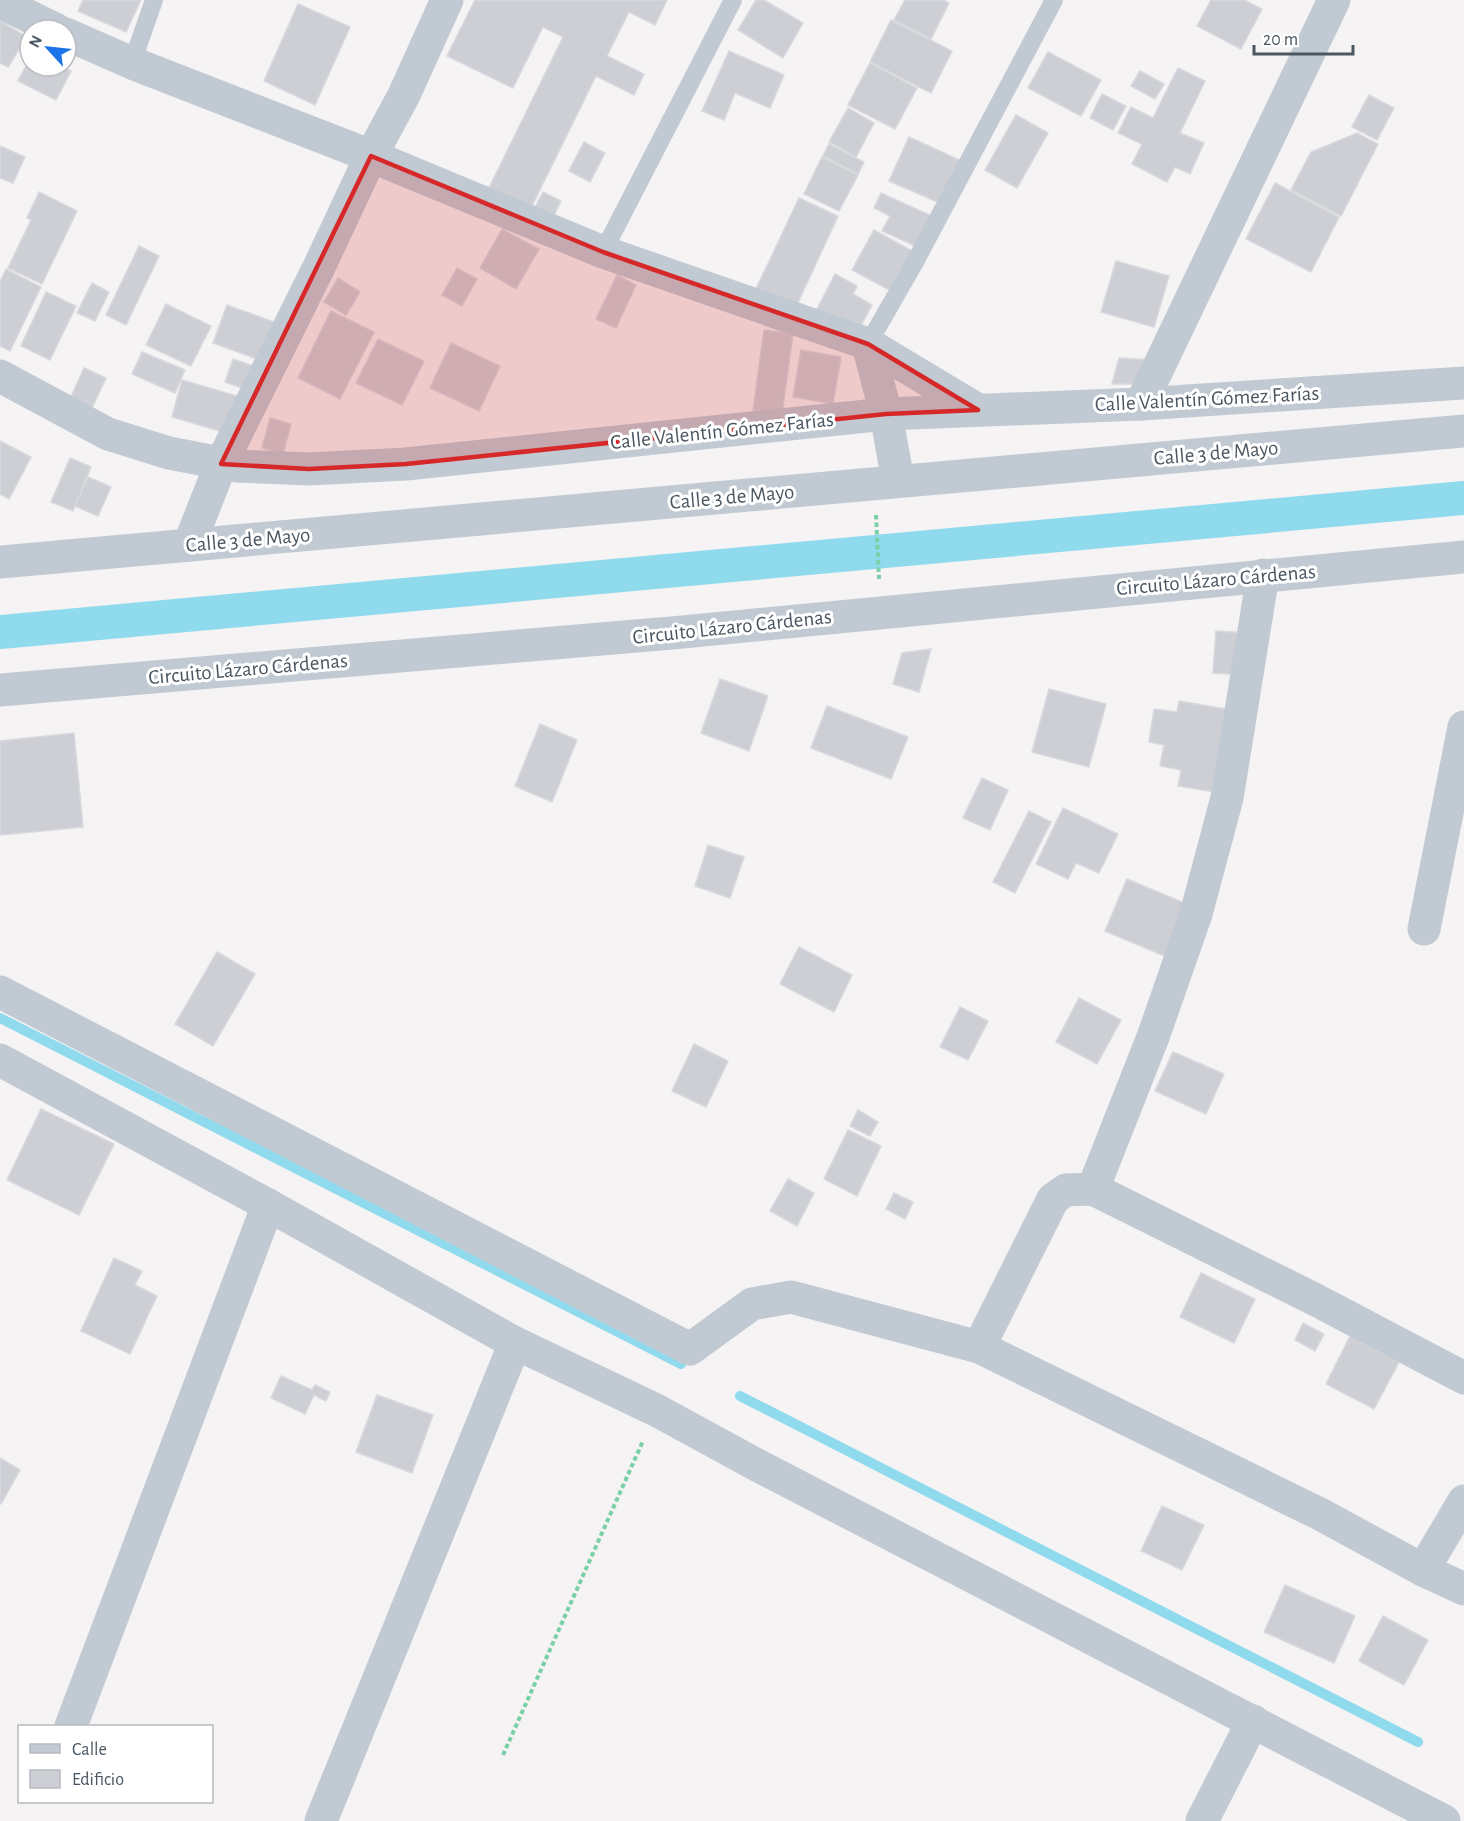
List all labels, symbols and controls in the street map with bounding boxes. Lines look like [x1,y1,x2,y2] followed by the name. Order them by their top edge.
[18,18,78,78] north arrow
[1254,18,1353,56] scale bar
[1263,31,1298,49] text: 20 m
[26,33,45,50] text: N
[1094,383,1320,415] street label: Calle Valentín Gómez Farías
[609,409,835,453] street label: Calle Valentín Gómez Farías
[1153,437,1279,469] street label: Calle 3 de Mayo
[669,481,795,513] street label: Calle 3 de Mayo
[185,524,311,556] street label: Calle 3 de Mayo
[1115,561,1317,599] street label: Circuito Lázaro Cárdenas
[631,606,833,648] street label: Circuito Lázaro Cárdenas
[147,650,349,688] street label: Circuito Lázaro Cárdenas
[18,1725,213,1803] legend
[72,1741,107,1759] text: Calle
[72,1771,124,1789] text: Edificio

